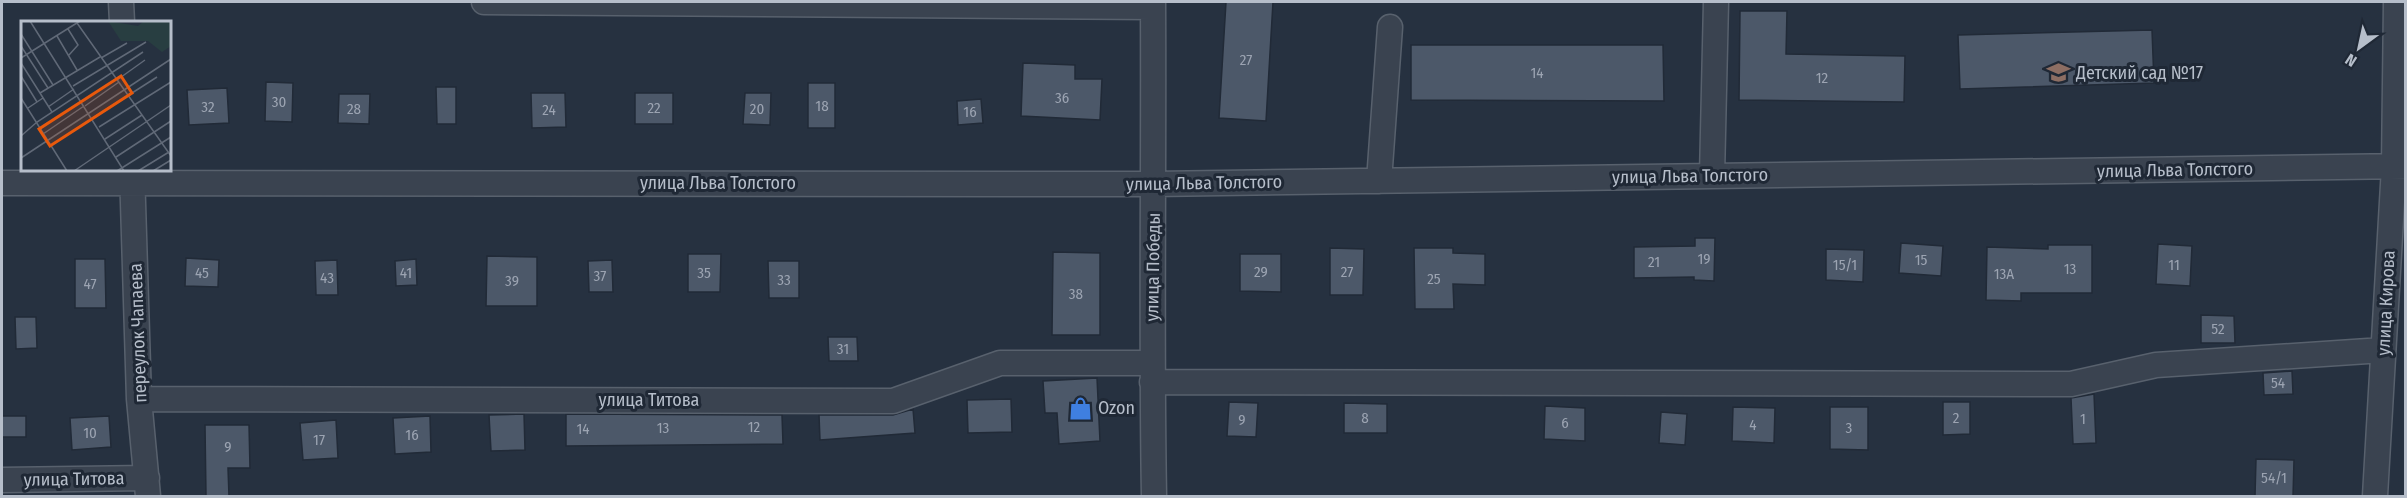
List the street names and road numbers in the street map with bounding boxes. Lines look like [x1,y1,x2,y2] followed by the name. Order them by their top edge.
[2097,158,2253,182] street label: улица Льва Толстого
[1612,164,1768,188] street label: улица Льва Толстого
[1126,171,1282,195] street label: улица Льва Толстого
[640,172,796,194] street label: улица Льва Толстого
[1141,212,1165,322] street label: улица Победы
[2372,250,2400,356] street label: улица Кирова
[125,263,151,403] street label: переулок Чапаева
[599,389,700,411] street label: улица Титова
[23,467,125,491] street label: улица Титова

